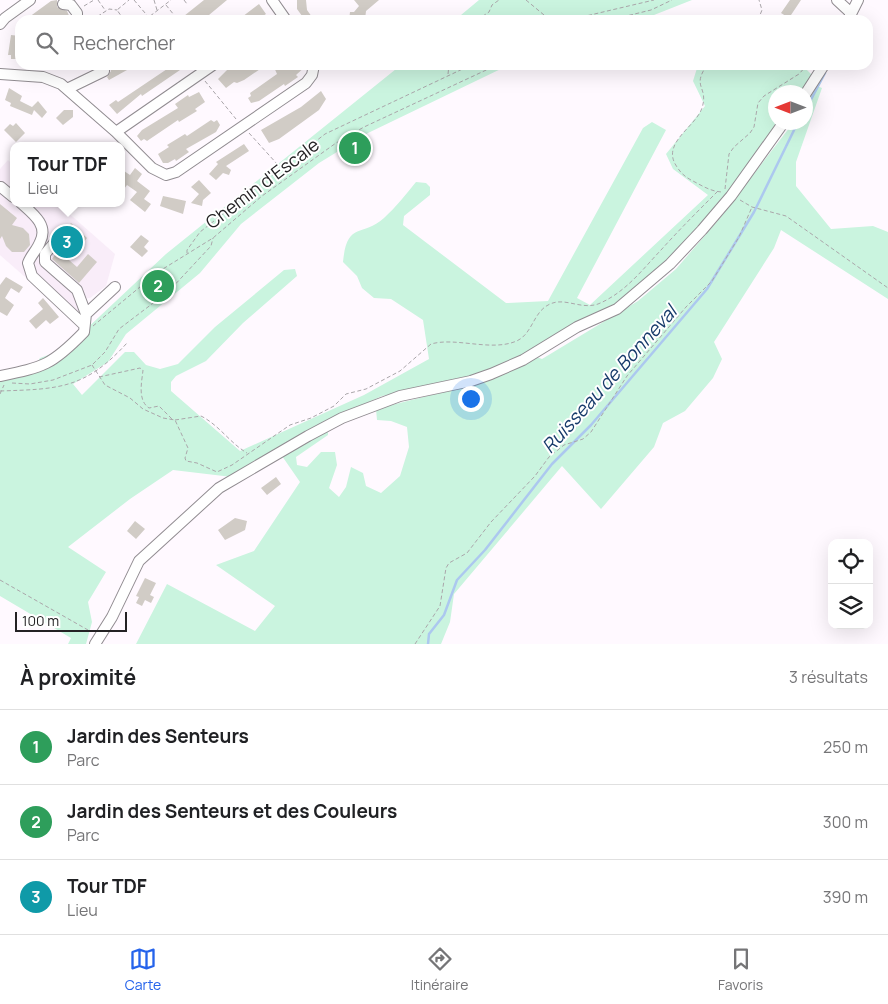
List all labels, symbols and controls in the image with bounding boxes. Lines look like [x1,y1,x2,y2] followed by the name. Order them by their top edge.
[15,15,873,70] search box
[33,29,61,57] icon: search
[73,30,175,56] text: Rechercher
[768,85,813,130] north arrow
[339,129,371,167] pin: 1
[200,132,324,234] street label: Chemin d'Escale
[10,142,125,207] popup
[28,151,107,177] text: Tour TDF
[28,177,58,199] text: Lieu
[51,223,83,261] pin: 3
[142,267,174,305] pin: 2
[536,298,684,459] water label: Ruisseau de Bonneval
[458,386,484,412] your location
[828,539,873,629] map controls
[828,539,873,584] button: locate
[828,584,873,629] button: layers
[15,609,128,632] scale bar
[22,611,59,630] text: 100 m
[20,663,136,691] text: À proximité
[789,666,868,688] text: 3 résultats
[67,723,249,749] text: Jardin des Senteurs
[32,736,40,758] text: 1
[823,736,868,758] text: 250 m
[67,749,100,771] text: Parc
[67,798,397,824] text: Jardin des Senteurs et des Couleurs
[31,811,41,833] text: 2
[823,811,868,833] text: 300 m
[67,824,100,846] text: Parc
[67,873,147,899] text: Tour TDF
[31,886,41,908] text: 3
[823,886,868,908] text: 390 m
[67,899,98,921] text: Lieu
[125,945,161,994] tab: Carte
[411,945,468,994] tab: Itinéraire
[718,945,763,994] tab: Favoris

